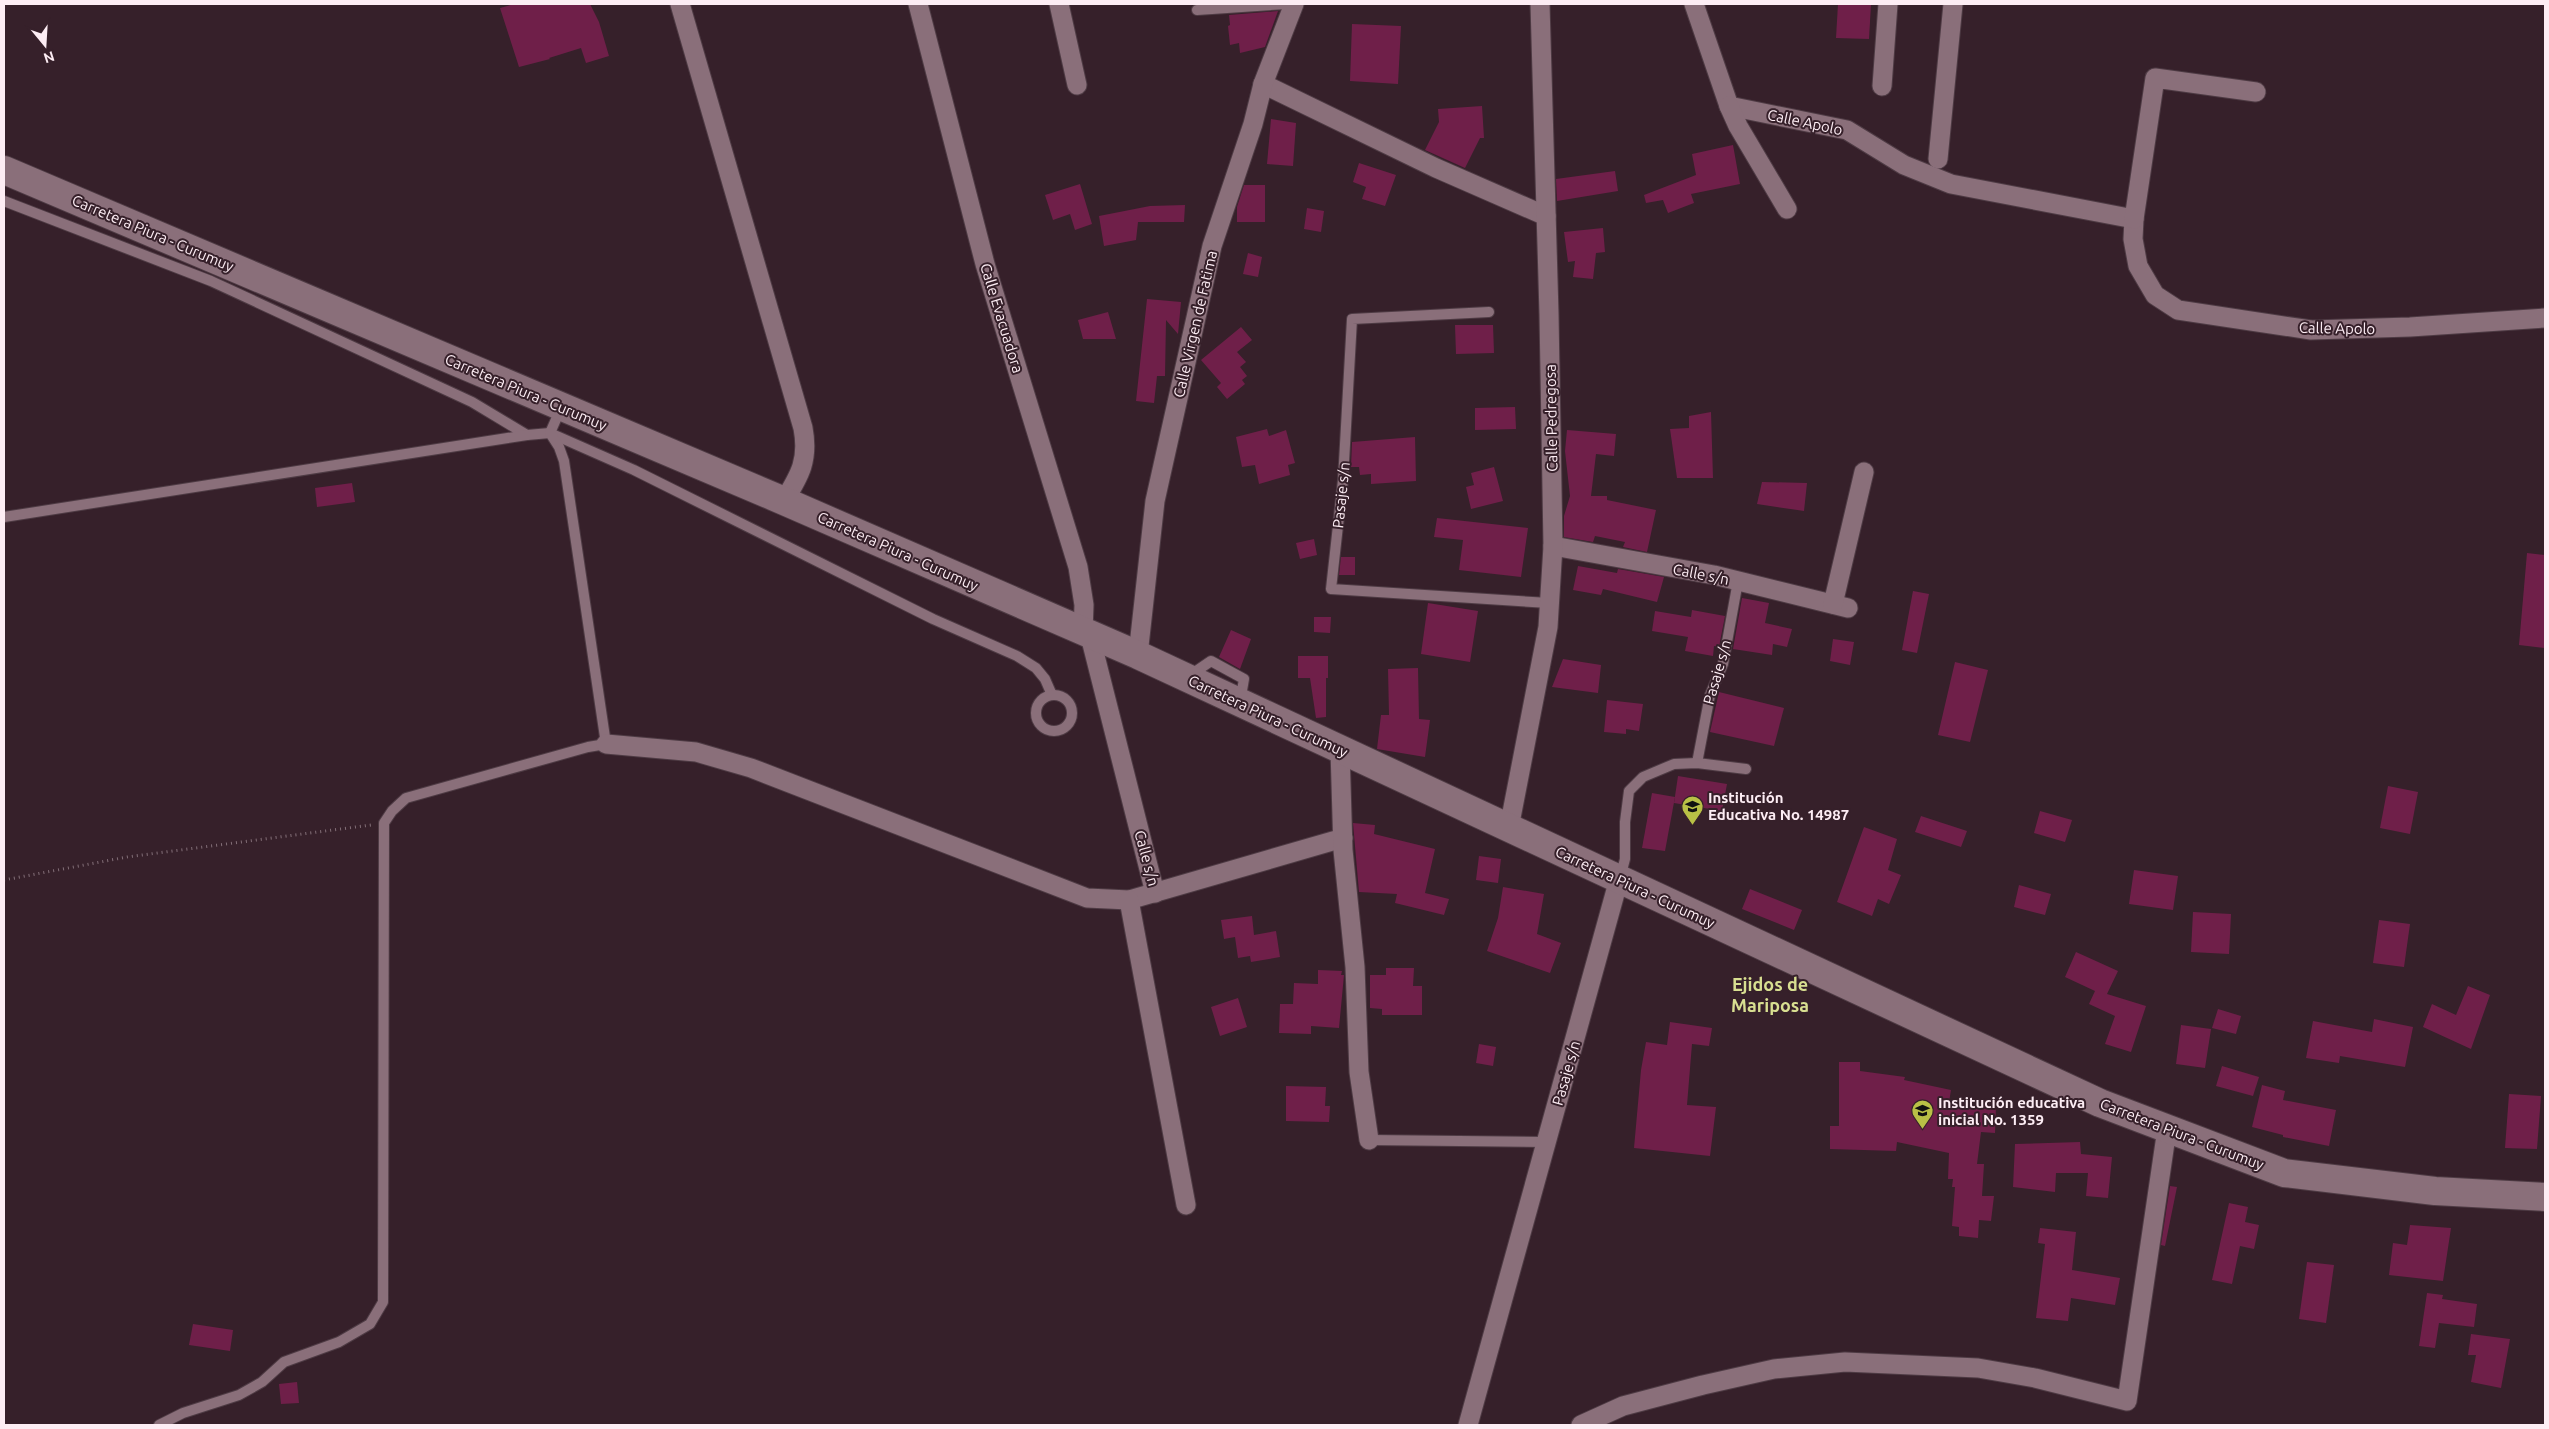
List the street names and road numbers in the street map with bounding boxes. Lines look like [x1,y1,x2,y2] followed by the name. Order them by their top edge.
[1766,106,1844,138] street label: Calle Apolo
[70,191,236,275] street label: Carretera Piura - Curumuy
[1170,249,1220,399] street label: Calle Virgen de Fatima
[977,261,1027,375] street label: Calle Evacuadora
[2299,319,2375,337] street label: Calle Apolo
[443,350,609,434] street label: Carretera Piura - Curumuy
[1542,364,1560,472] street label: Calle Pedregosa
[1329,461,1353,529] street label: Pasaje s/n
[815,508,981,594] street label: Carretera Piura - Curumuy
[1671,560,1731,588] street label: Calle s/n
[1700,638,1734,706] street label: Pasaje s/n
[1186,672,1350,760] street label: Carretera Piura - Curumuy
[1131,828,1163,888] street label: Calle s/n
[1553,843,1717,931] street label: Carretera Piura - Curumuy
[1549,1039,1583,1107] street label: Pasaje s/n
[2098,1095,2266,1173] street label: Carretera Piura - Curumuy

